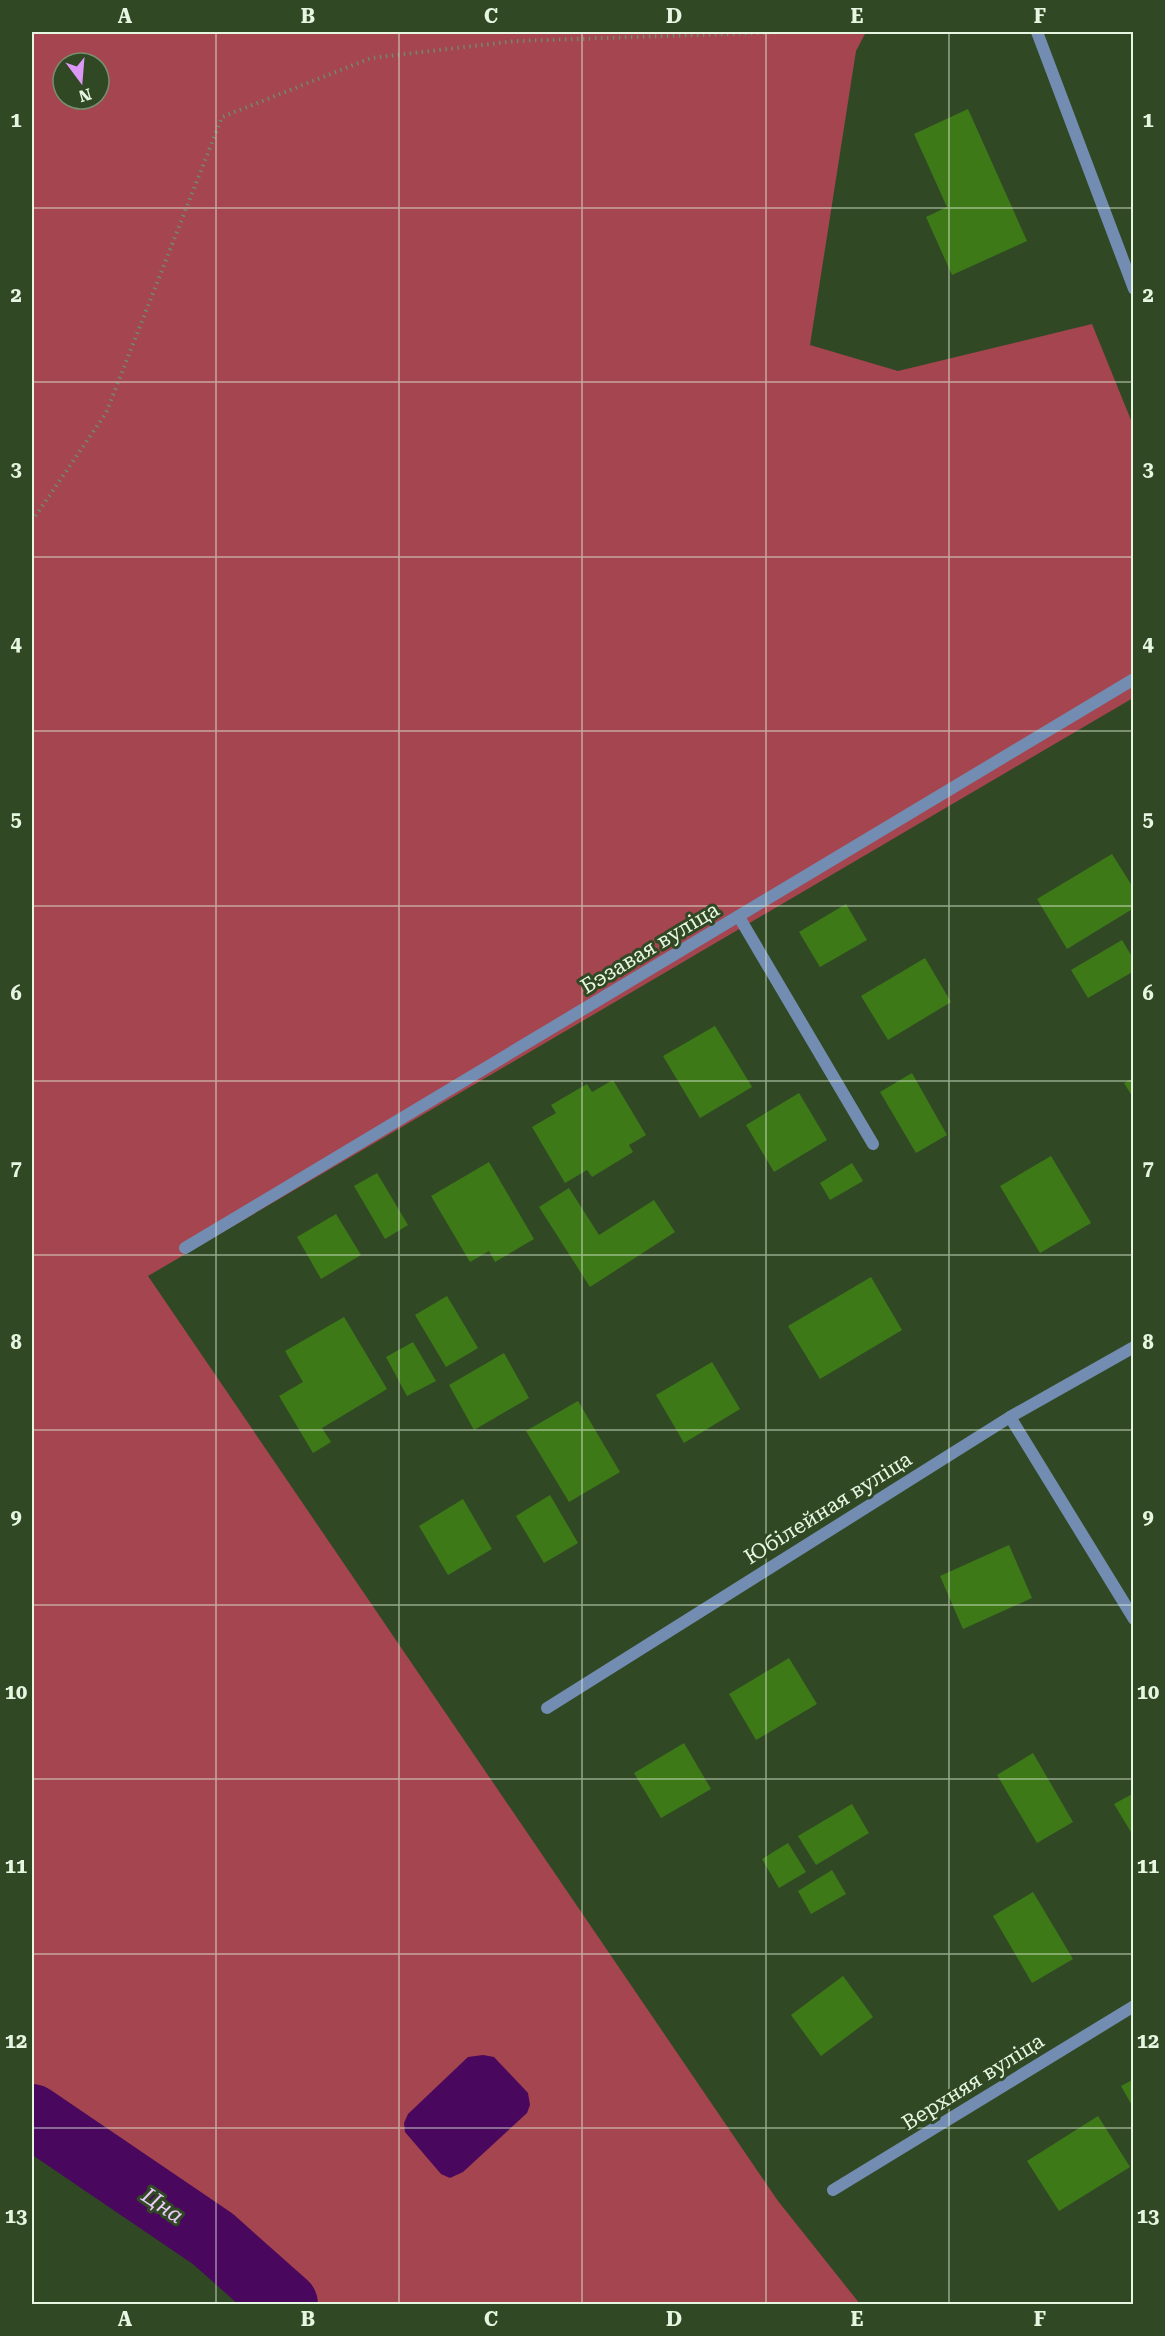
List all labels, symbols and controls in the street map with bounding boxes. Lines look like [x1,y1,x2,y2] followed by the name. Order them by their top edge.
[118,4,133,28] text: A
[301,4,315,28] text: B
[484,4,498,28] text: C
[666,4,682,28] text: D
[851,4,864,28] text: E
[1034,4,1046,28] text: F
[51,51,111,111] north arrow
[76,84,94,106] text: N
[10,108,22,132] text: 1
[1142,108,1154,132] text: 1
[10,283,22,307] text: 2
[1142,283,1154,307] text: 2
[10,457,22,481] text: 3
[1142,457,1154,481] text: 3
[10,632,22,656] text: 4
[1142,632,1154,656] text: 4
[10,807,22,831] text: 5
[1142,807,1154,831] text: 5
[577,897,724,999] street label: Бэзавая вуліца
[10,981,22,1005] text: 6
[1142,981,1154,1005] text: 6
[10,1156,22,1180] text: 7
[1142,1156,1154,1180] text: 7
[10,1330,22,1354] text: 8
[1142,1330,1154,1354] text: 8
[740,1446,917,1569] street label: Юбілейная вуліца
[10,1505,22,1529] text: 9
[1142,1505,1154,1529] text: 9
[5,1680,27,1704] text: 10
[1137,1680,1159,1704] text: 10
[5,1854,27,1878] text: 11
[1137,1854,1159,1878] text: 11
[898,2028,1049,2135] street label: Верхняя вуліца
[5,2029,27,2053] text: 12
[1137,2029,1159,2053] text: 12
[136,2182,188,2228] water label: Цна
[5,2204,27,2228] text: 13
[1137,2204,1159,2228] text: 13
[118,2307,133,2331] text: A
[301,2307,315,2331] text: B
[484,2307,498,2331] text: C
[666,2307,682,2331] text: D
[851,2307,864,2331] text: E
[1034,2307,1046,2331] text: F

